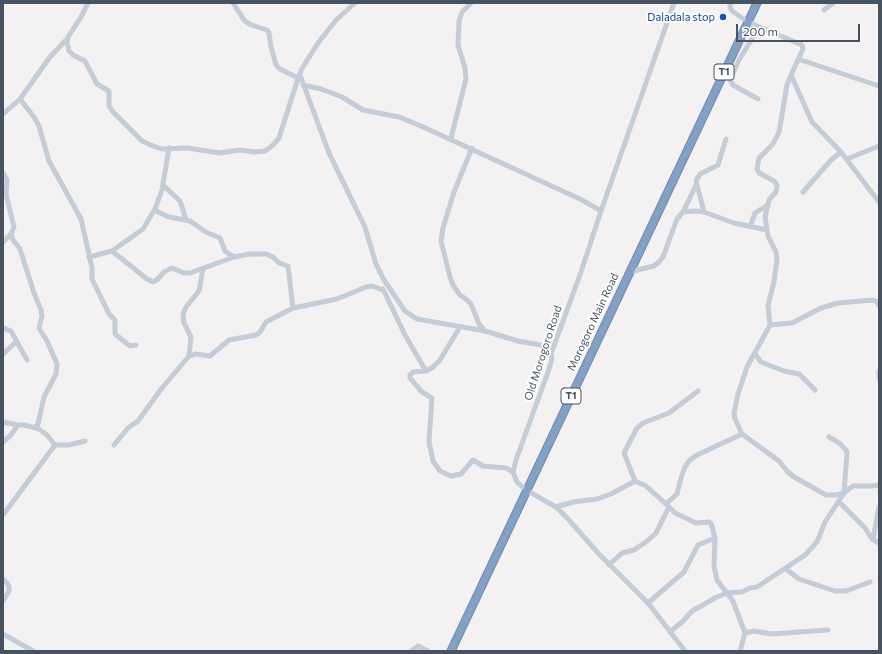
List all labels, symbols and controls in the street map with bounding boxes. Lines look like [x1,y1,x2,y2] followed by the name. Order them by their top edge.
[647,10,715,24] place label: Daladala stop
[718,12,728,22] marker: Daladala stop
[738,16,862,42] scale bar
[743,24,778,38] text: 200 m
[714,64,734,80] road number: T1
[565,271,621,373] street label: Morogoro Main Road
[521,304,565,402] street label: Old Morogoro Road
[561,388,581,404] road number: T1

